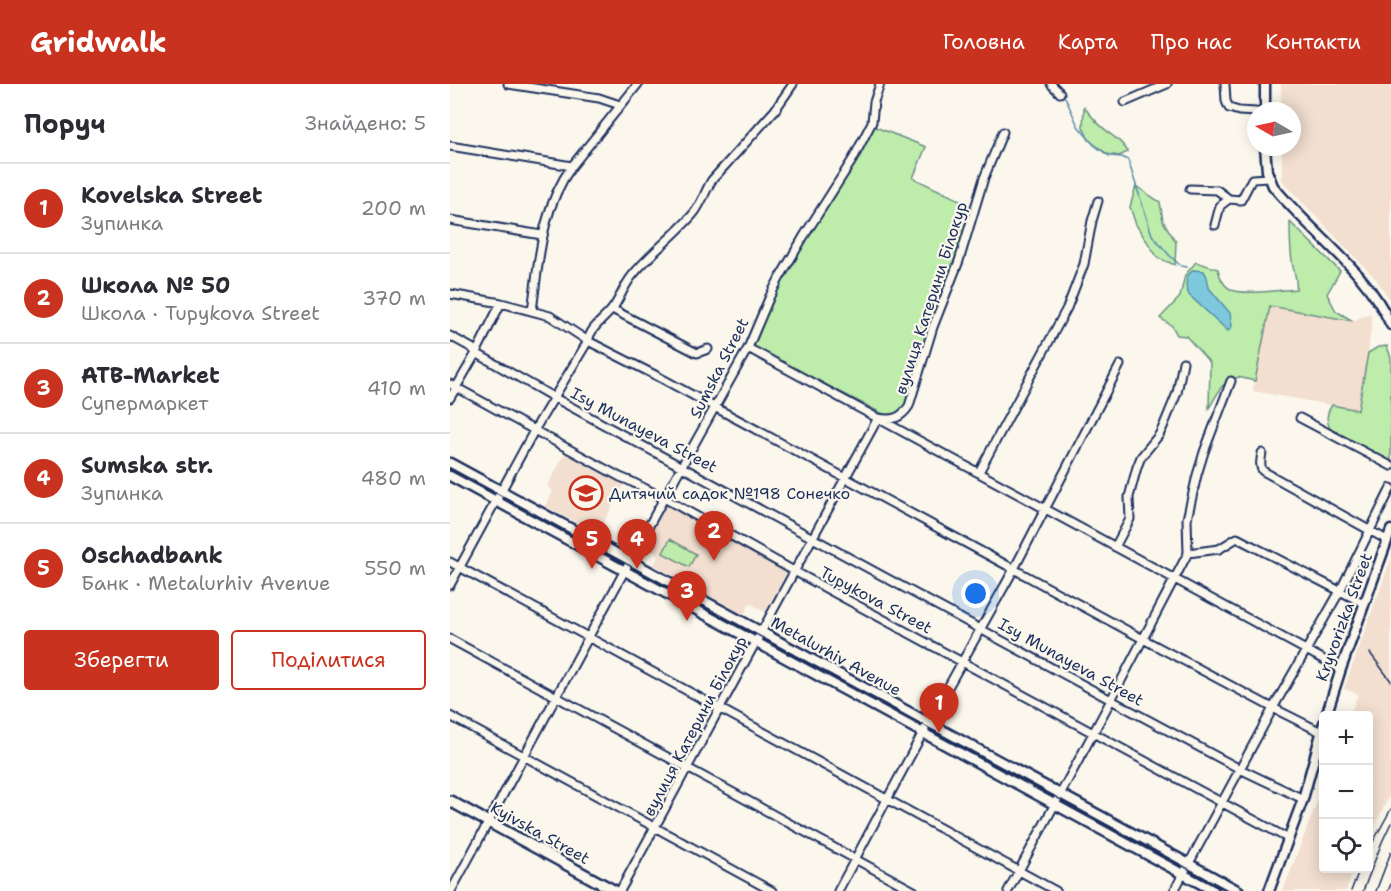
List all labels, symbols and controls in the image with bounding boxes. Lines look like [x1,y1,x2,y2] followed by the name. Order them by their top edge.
[30,23,167,61] text: Gridwalk
[943,28,1025,56] text: Головна
[1058,28,1118,56] text: Карта
[1151,28,1232,56] text: Про нас
[1265,28,1361,56] text: Контакти
[1247,102,1301,156] north arrow
[24,106,106,141] text: Поруч
[305,110,426,136] text: Знайдено: 5
[81,181,262,210] text: Kovelska Street
[39,195,48,221] text: 1
[361,195,426,221] text: 200 m
[890,199,972,397] street label: вулиця Катерини Білокур
[81,210,163,236] text: Зупинка
[81,271,230,300] text: Школа № 50
[37,285,51,311] text: 2
[362,285,426,311] text: 370 m
[81,300,320,326] text: Школа · Tupykova Street
[685,314,753,422] street label: Sumska Street
[81,361,220,390] text: ATB-Market
[37,375,51,401] text: 3
[367,375,426,401] text: 410 m
[567,382,721,478] street label: Isy Munayeva Street
[81,390,208,416] text: Супермаркет
[81,451,213,480] text: Sumska str.
[37,465,51,491] text: 4
[361,465,426,491] text: 480 m
[568,475,604,511] school or university icon: Дитячий садок №198 Сонечко
[81,480,163,506] text: Зупинка
[609,483,850,504] place label: Дитячий садок №198 Сонечко
[694,512,734,561] pin: 2
[572,520,612,569] pin: 5
[618,520,657,569] pin: 4
[81,541,223,570] text: Oschadbank
[1311,550,1377,684] street label: Kryvorizka Street
[37,555,50,581] text: 5
[364,555,426,581] text: 550 m
[816,562,936,638] street label: Tupykova Street
[81,570,330,596] text: Банк · Metalurhiv Avenue
[668,572,706,621] pin: 3
[961,579,990,608] your location
[767,611,905,701] street label: Metalurhiv Avenue
[995,613,1147,711] street label: Isy Munayeva Street
[24,630,219,690] button: Зберегти
[231,630,426,690] button: Поділитися
[638,632,752,820] street label: вулиця Катерини Білокур
[920,684,958,733] pin: 1
[1319,711,1373,873] map controls
[1319,711,1373,765] button: +
[1319,765,1373,819] button: −
[487,797,593,869] street label: Kyivska Street
[1319,819,1373,873] button: locate

